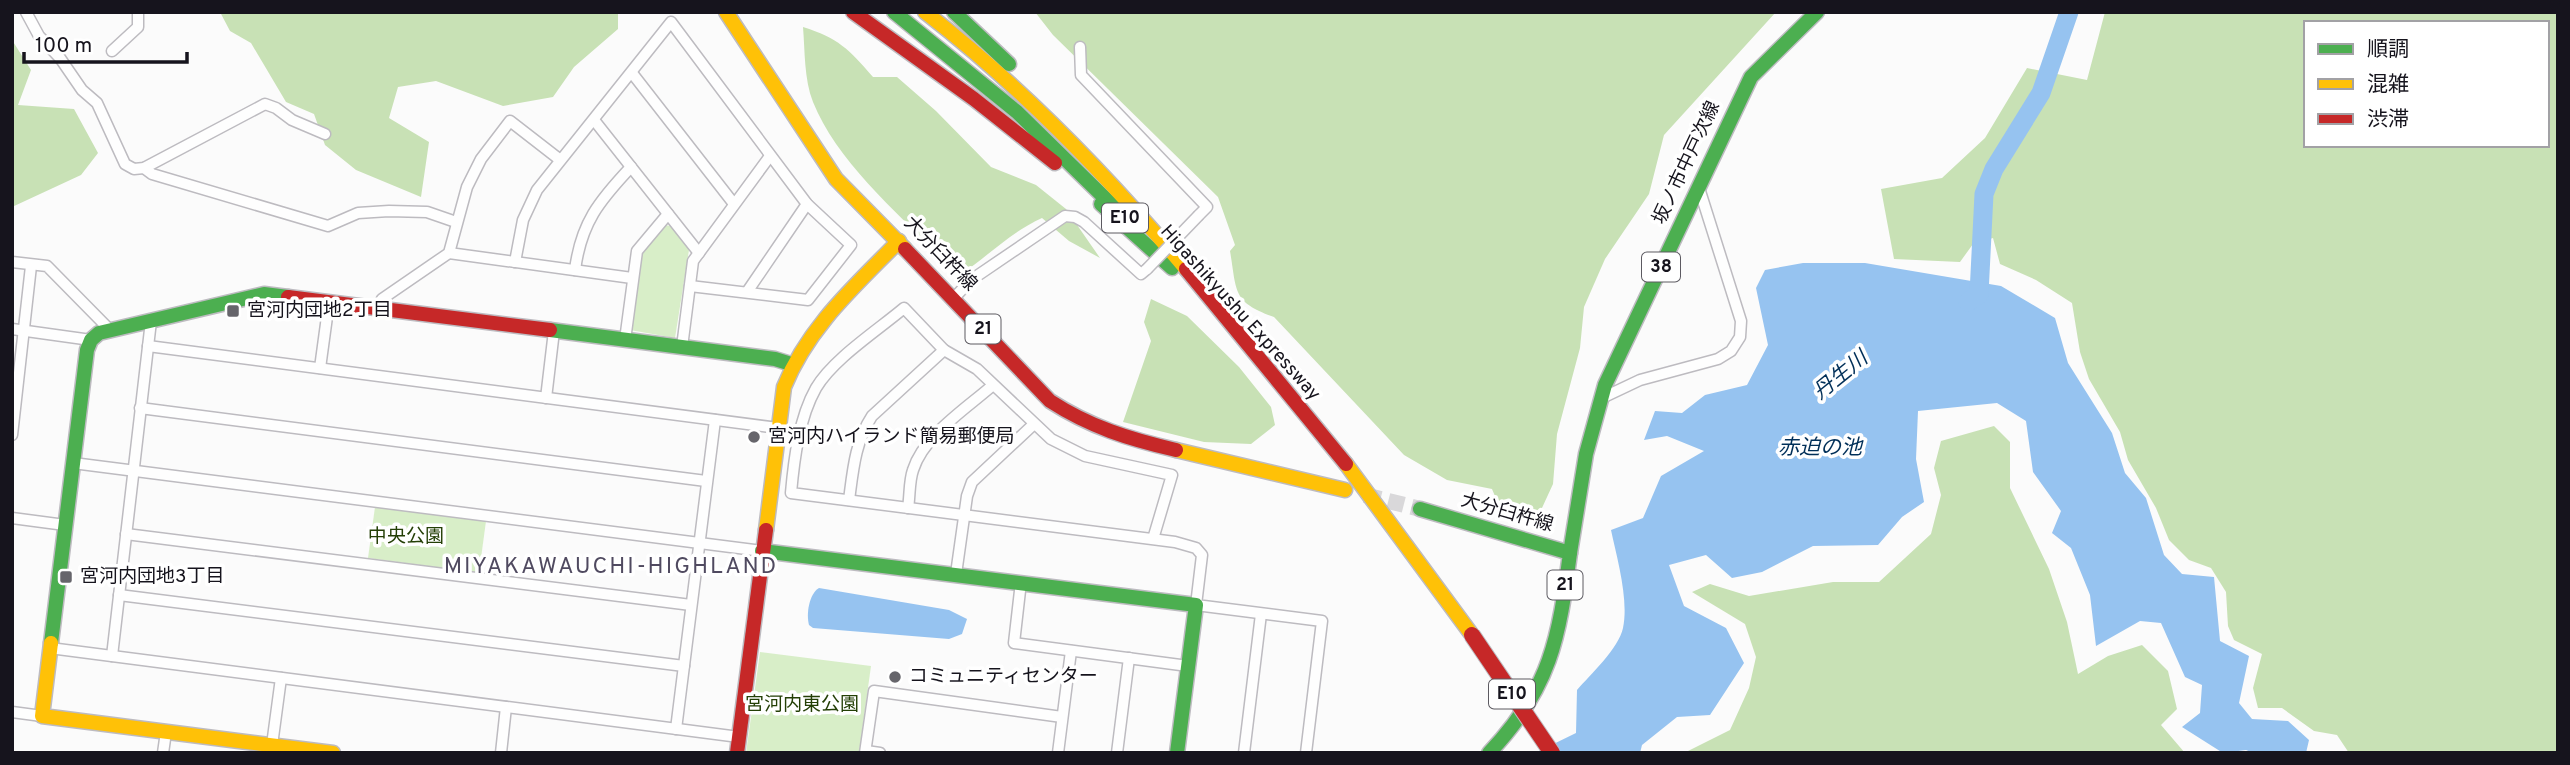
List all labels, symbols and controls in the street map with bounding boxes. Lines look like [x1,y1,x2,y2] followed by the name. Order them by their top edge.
[24,21,187,65] scale bar
[2304,21,2549,147] legend
[35,33,92,60] text: 100 m
[2367,37,2409,64] text: 順調
[2367,72,2409,99] text: 混雑
[1648,98,1726,228] street label: 坂ノ市中戸次線
[2367,107,2409,134] text: 渋滞
[1102,204,1148,232] road number: E10
[898,211,982,297] street label: 大分臼杵線
[1155,220,1325,406] street label: Higashikyushu Expressway
[1642,253,1680,282] road number: 38
[247,299,392,323] place label: 宮河内団地2丁目
[225,303,241,319] marker: 宮河内団地2丁目
[965,314,1000,344] road number: 21
[1808,344,1876,406] water label: 丹生川
[768,425,1015,449] place label: 宮河内ハイランド簡易郵便局
[746,429,762,445] marker: 宮河内ハイランド簡易郵便局
[1778,435,1864,462] water label: 赤迫の池
[1458,488,1556,538] street label: 大分臼杵線
[368,525,444,549] park label: 中央公園
[444,553,778,582] district label: MIYAKAWAUCHI-HIGHLAND
[80,565,224,589] place label: 宮河内団地3丁目
[58,569,74,585] marker: 宮河内団地3丁目
[1548,570,1582,600] road number: 21
[909,665,1098,689] place label: コミュニティセンター
[887,669,903,685] marker: コミュニティセンター
[1489,680,1535,708] road number: E10
[745,693,859,717] park label: 宮河内東公園

